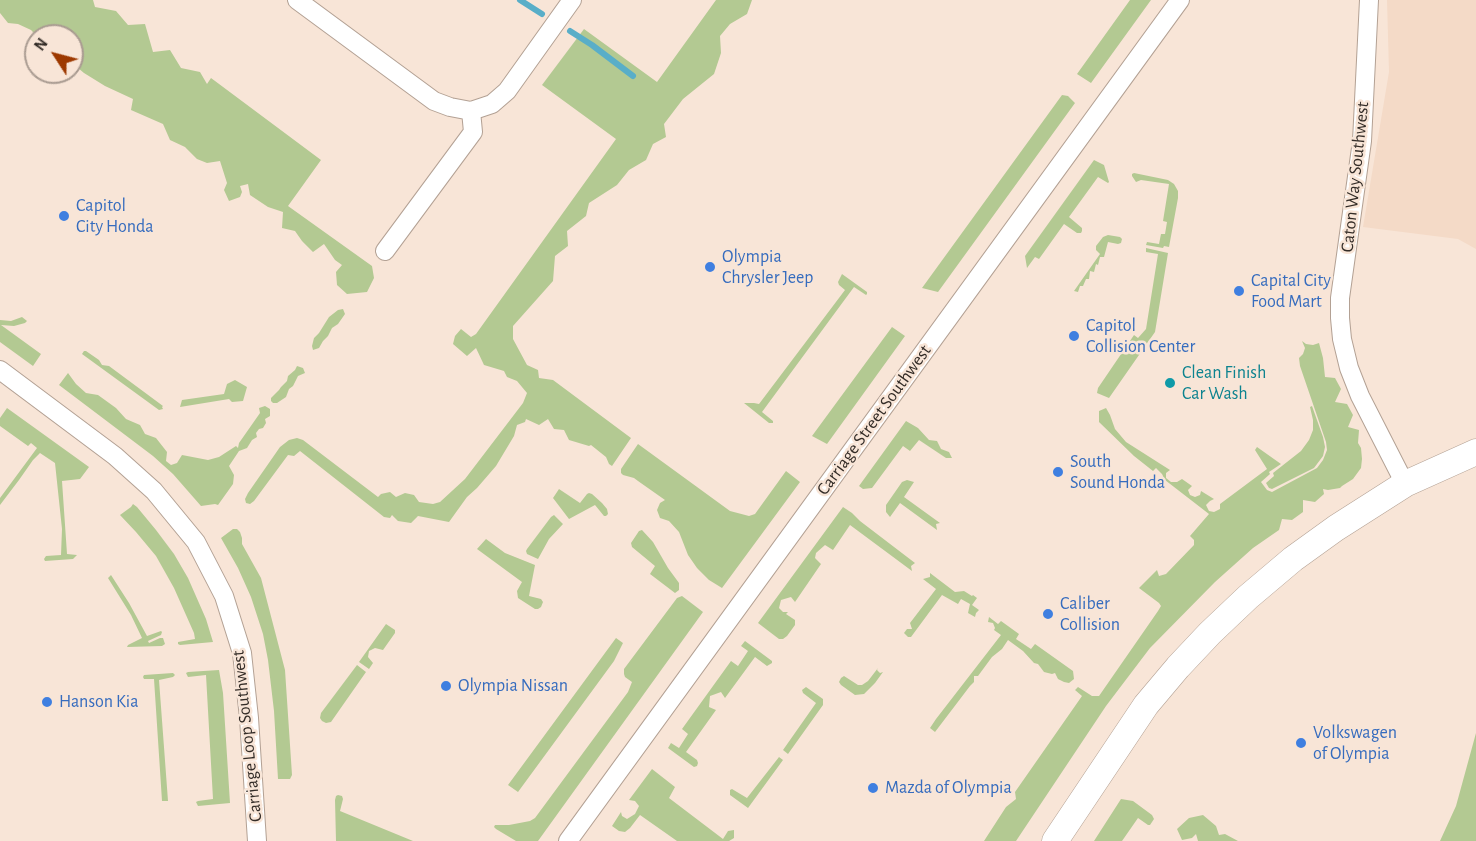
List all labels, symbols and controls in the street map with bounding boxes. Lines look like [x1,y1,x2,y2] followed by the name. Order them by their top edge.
[24,24,84,84] north arrow
[31,35,51,54] text: N
[1336,101,1374,253] street label: Caton Way Southwest
[76,195,154,238] place label: Capitol City Honda
[57,209,71,223] marker: Capitol City Honda
[722,246,813,288] place label: Olympia Chrysler Jeep
[703,260,717,274] marker: Olympia Chrysler Jeep
[1251,270,1331,312] place label: Capital City Food Mart
[1232,284,1246,298] marker: Capital City Food Mart
[1086,315,1195,358] place label: Capitol Collision Center
[1067,329,1081,343] marker: Capitol Collision Center
[812,341,936,499] street label: Carriage Street Southwest
[1182,362,1266,404] place label: Clean Finish Car Wash
[1163,376,1177,390] marker: Clean Finish Car Wash
[1070,451,1165,494] place label: South Sound Honda
[1051,465,1065,479] marker: South Sound Honda
[1060,593,1120,636] place label: Caliber Collision
[1041,607,1055,621] marker: Caliber Collision
[227,649,267,823] street label: Carriage Loop Southwest
[458,675,568,697] place label: Olympia Nissan
[439,679,453,693] marker: Olympia Nissan
[59,691,138,713] place label: Hanson Kia
[40,695,54,709] marker: Hanson Kia
[1313,722,1397,764] place label: Volkswagen of Olympia
[1294,736,1308,750] marker: Volkswagen of Olympia
[885,777,1012,799] place label: Mazda of Olympia
[866,781,880,795] marker: Mazda of Olympia

